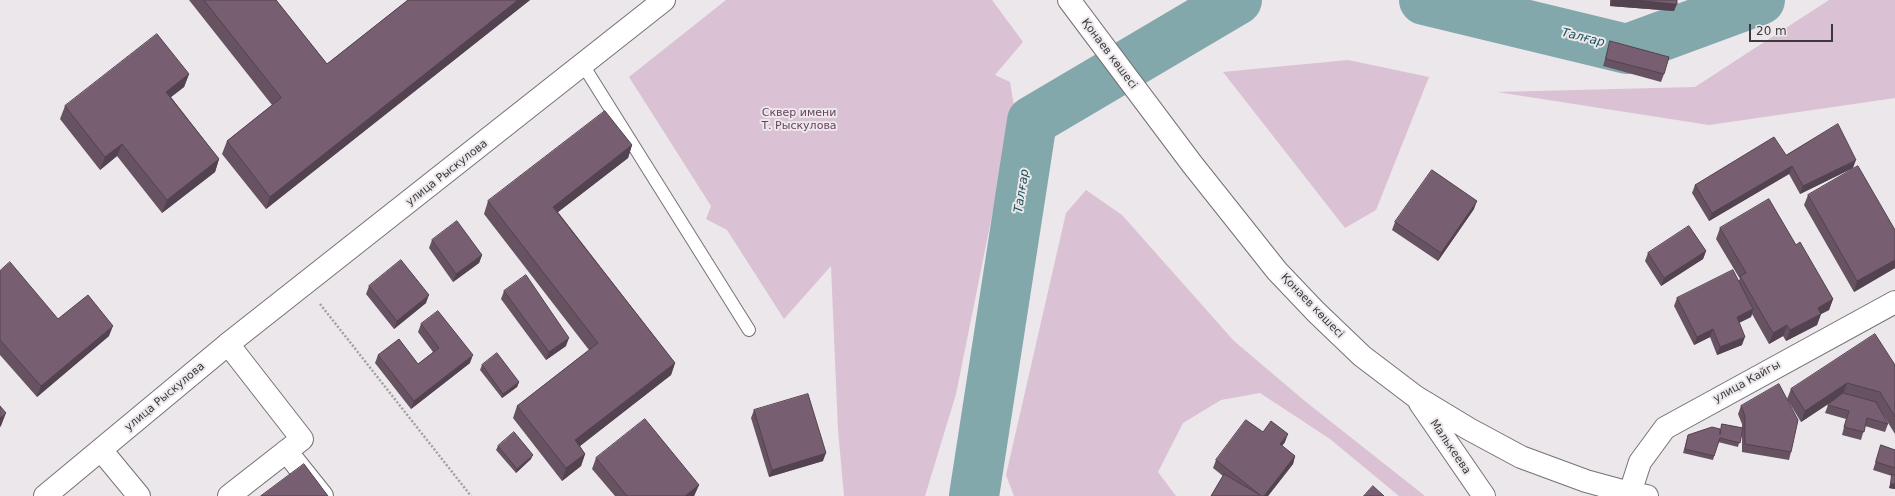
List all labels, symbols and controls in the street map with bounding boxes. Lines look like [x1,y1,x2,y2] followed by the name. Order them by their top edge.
[1078,16,1140,92] street label: Қонаев көшесі
[1751,16,1835,42] scale bar
[1756,24,1787,38] text: 20 m
[1560,26,1606,50] water label: Талғар
[761,106,837,132] park label: Сквер имени Т. Рыскулова
[404,137,490,209] street label: улица Рыскулова
[1011,168,1033,214] water label: Талғар
[1278,271,1346,341] street label: Қонаев көшесі
[1711,358,1783,406] street label: улица Кайгы
[122,360,208,434] street label: улица Рыскулова
[1427,417,1473,477] street label: Малькеева

